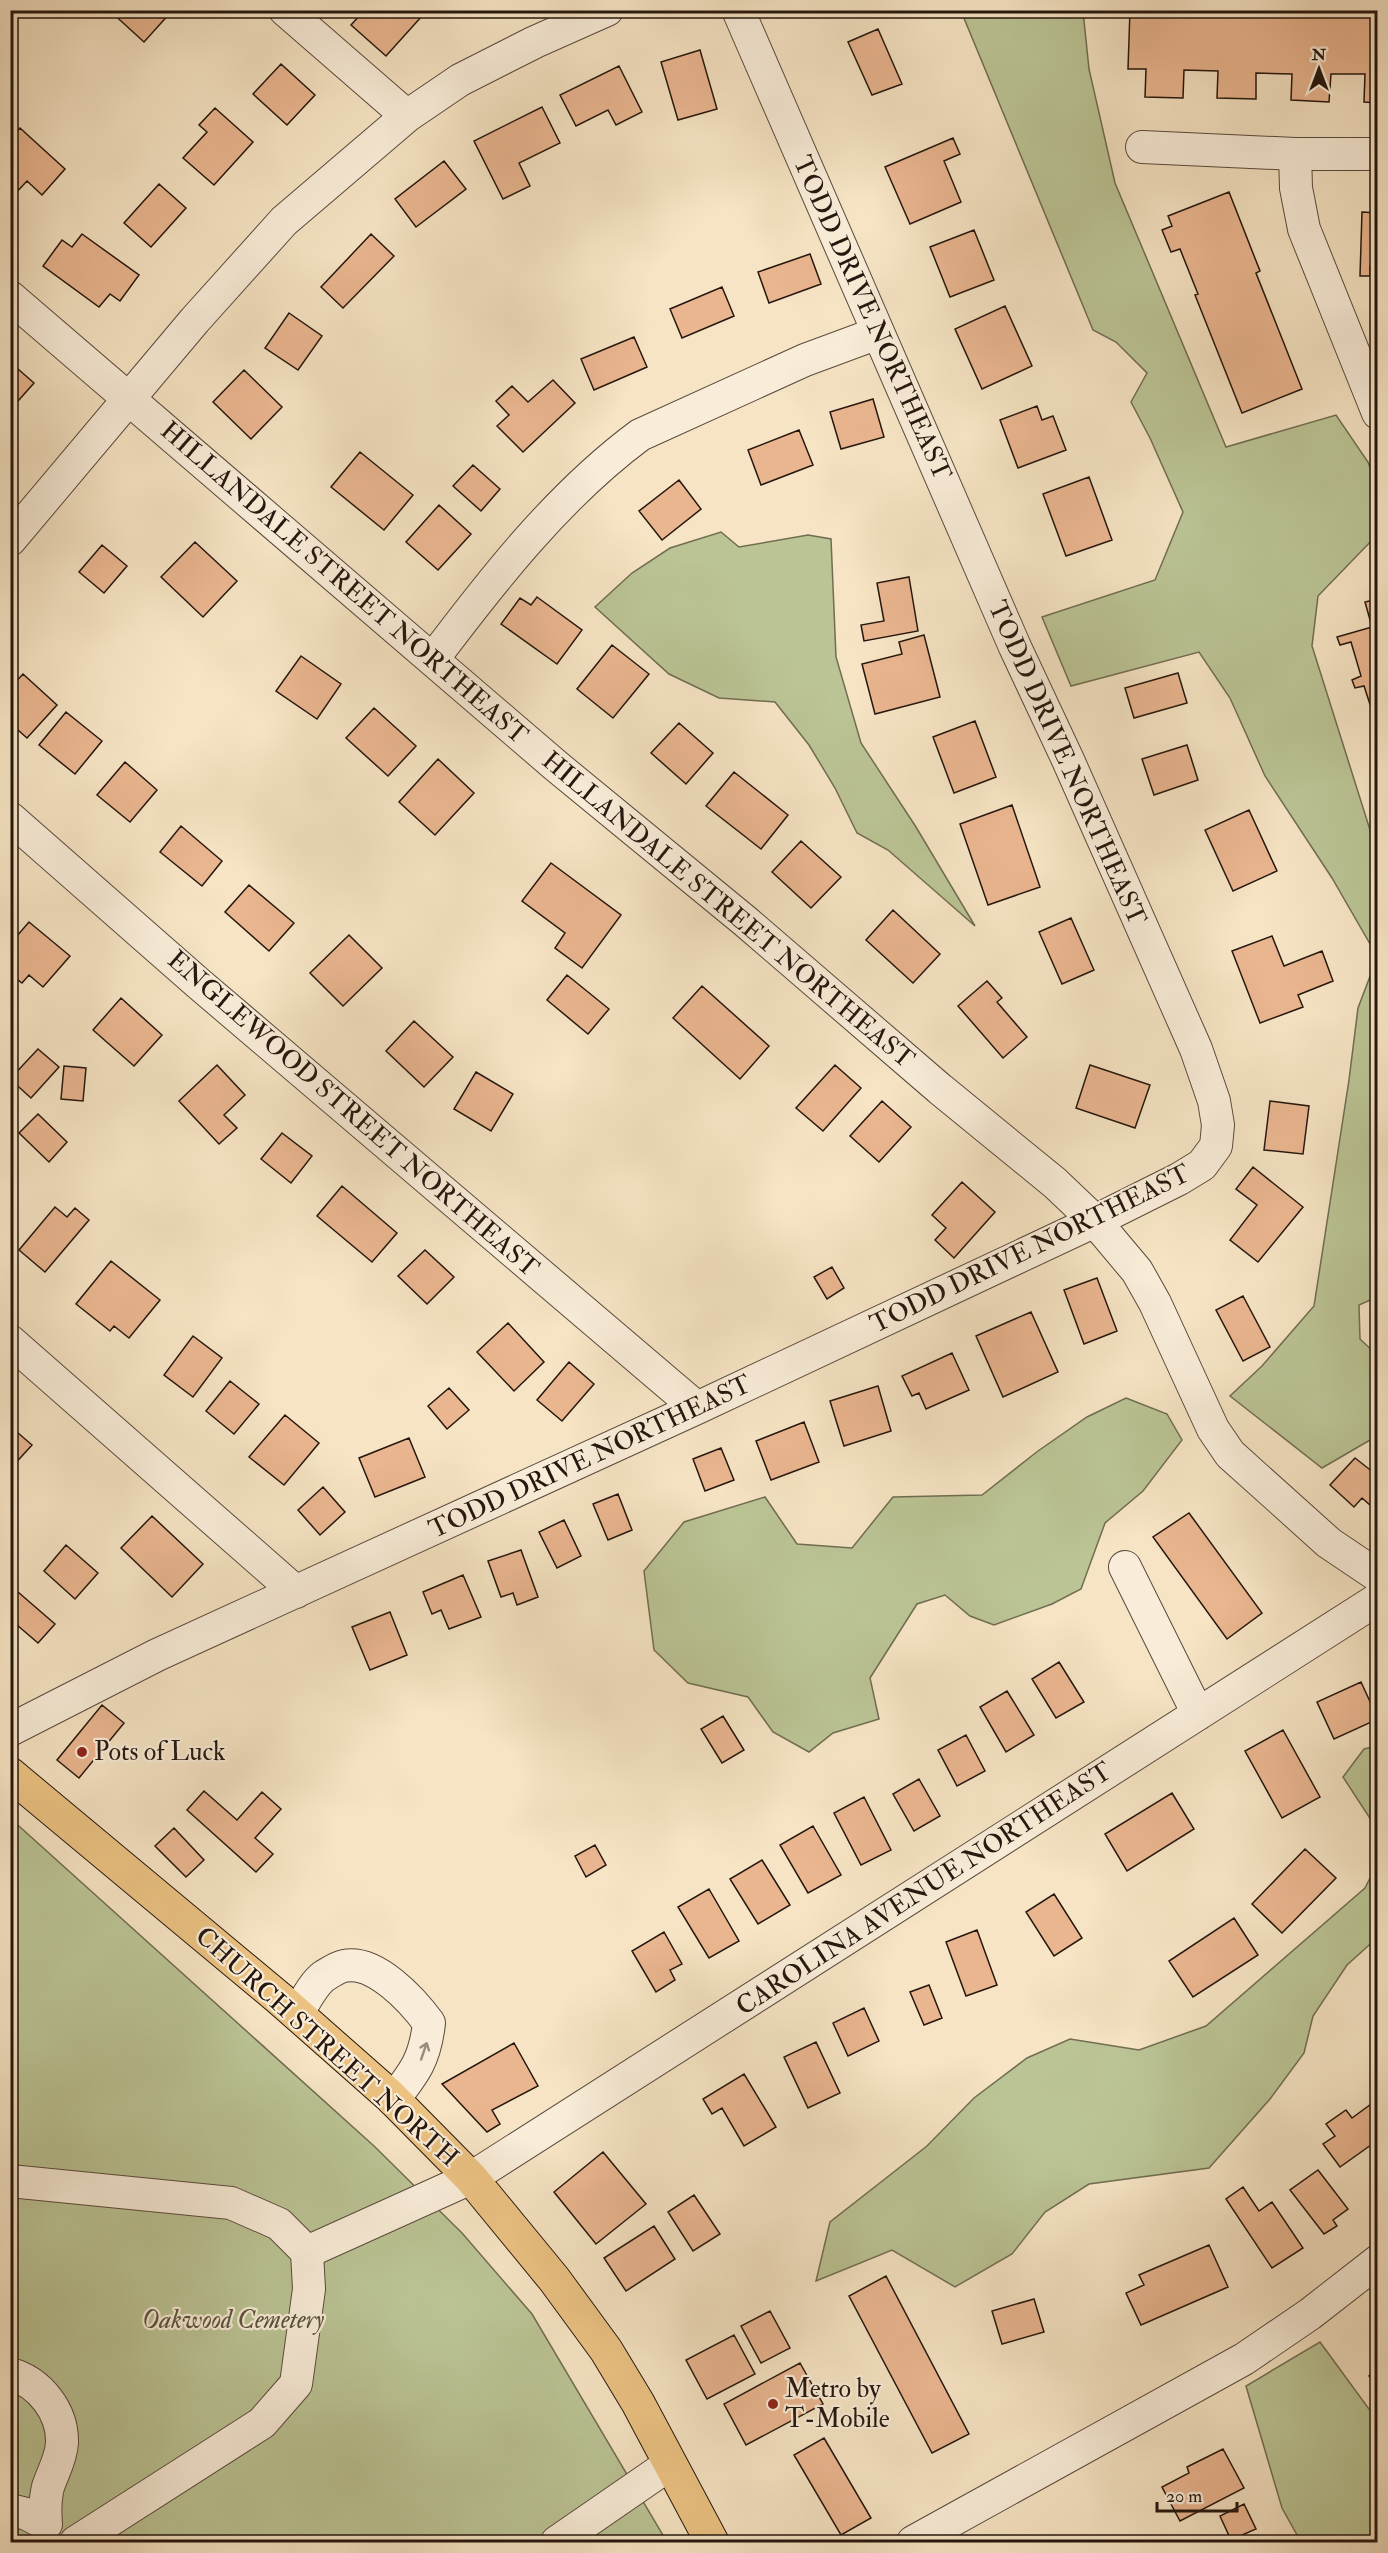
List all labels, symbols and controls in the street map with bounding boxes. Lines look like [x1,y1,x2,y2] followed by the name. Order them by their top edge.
[1289,39,1349,99] north arrow
[1311,45,1327,65] text: N
[786,151,958,485] street label: TODD DRIVE NORTHEAST
[154,415,534,751] street label: HILLANDALE STREET NORTHEAST
[981,596,1153,930] street label: TODD DRIVE NORTHEAST
[535,745,921,1075] street label: HILLANDALE STREET NORTHEAST
[161,944,545,1284] street label: ENGLEWOOD STREET NORTHEAST
[865,1158,1195,1340] street label: TODD DRIVE NORTHEAST
[424,1368,756,1546] street label: TODD DRIVE NORTHEAST
[94,1736,226,1768] place label: Pots of Luck
[75,1745,89,1759] marker: Pots of Luck
[730,1755,1118,2023] street label: CAROLINA AVENUE NORTHEAST
[189,1920,465,2174] street label: CHURCH STREET NORTH
[419,2042,430,2061] one-way arrow
[142,2304,324,2336] park label: Oakwood Cemetery
[785,2373,890,2435] place label: Metro by T-Mobile
[766,2397,780,2411] marker: Metro by T-Mobile
[1157,2475,1236,2513] scale bar
[1166,2485,1202,2508] text: 20 m

